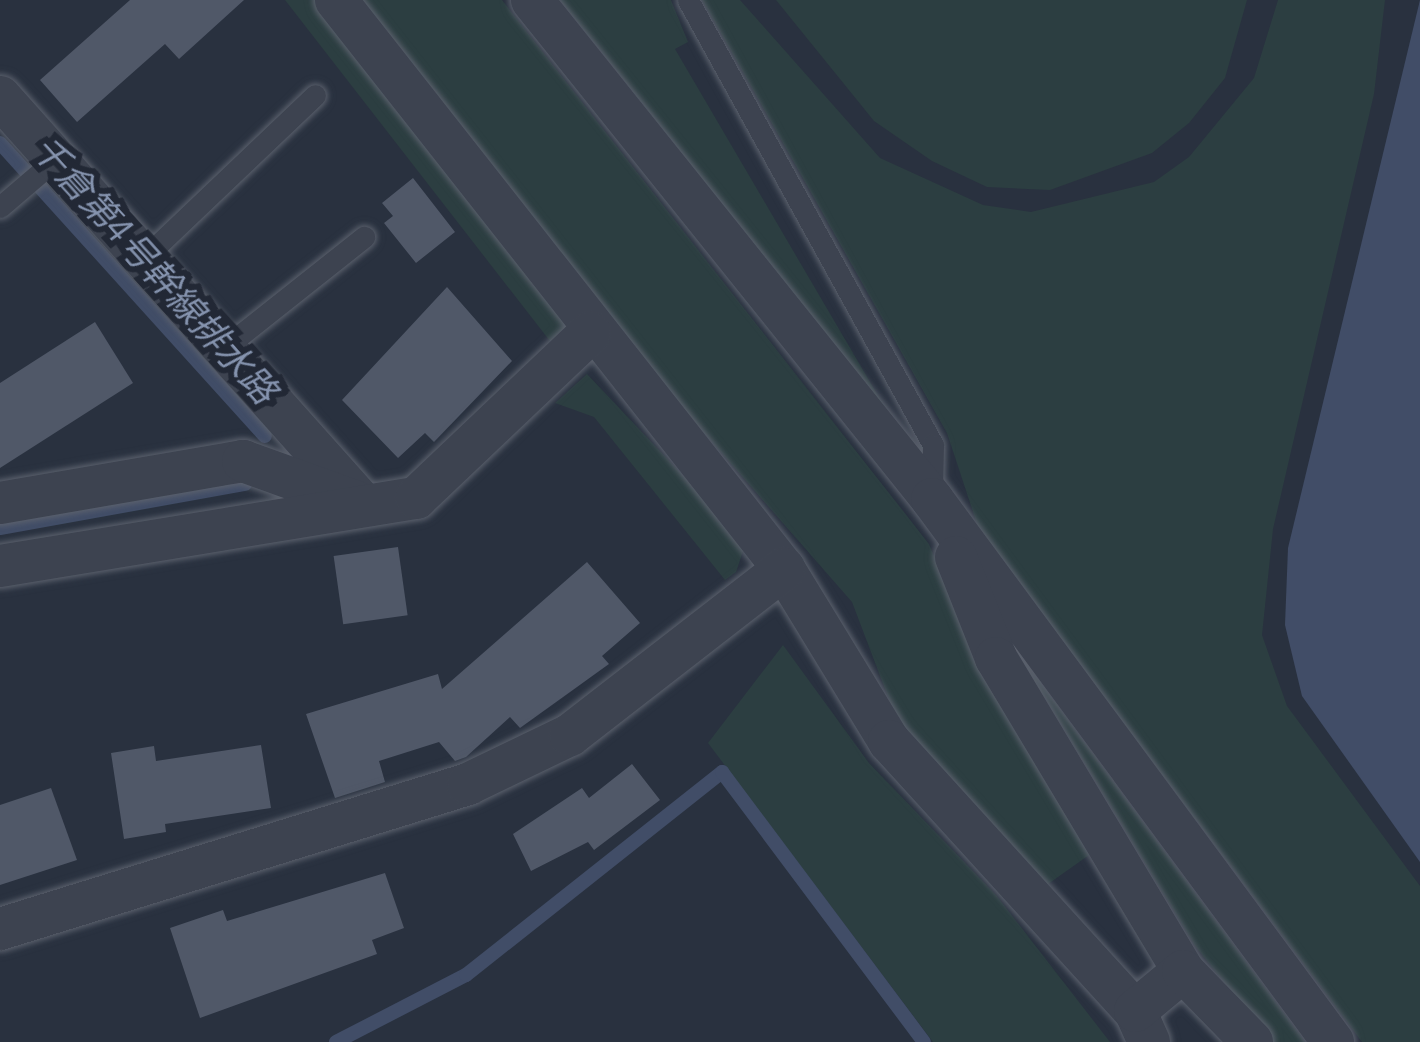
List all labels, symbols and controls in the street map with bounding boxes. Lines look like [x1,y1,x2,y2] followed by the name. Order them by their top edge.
[24,126,286,412] water label: 千倉第4号幹線排水路

